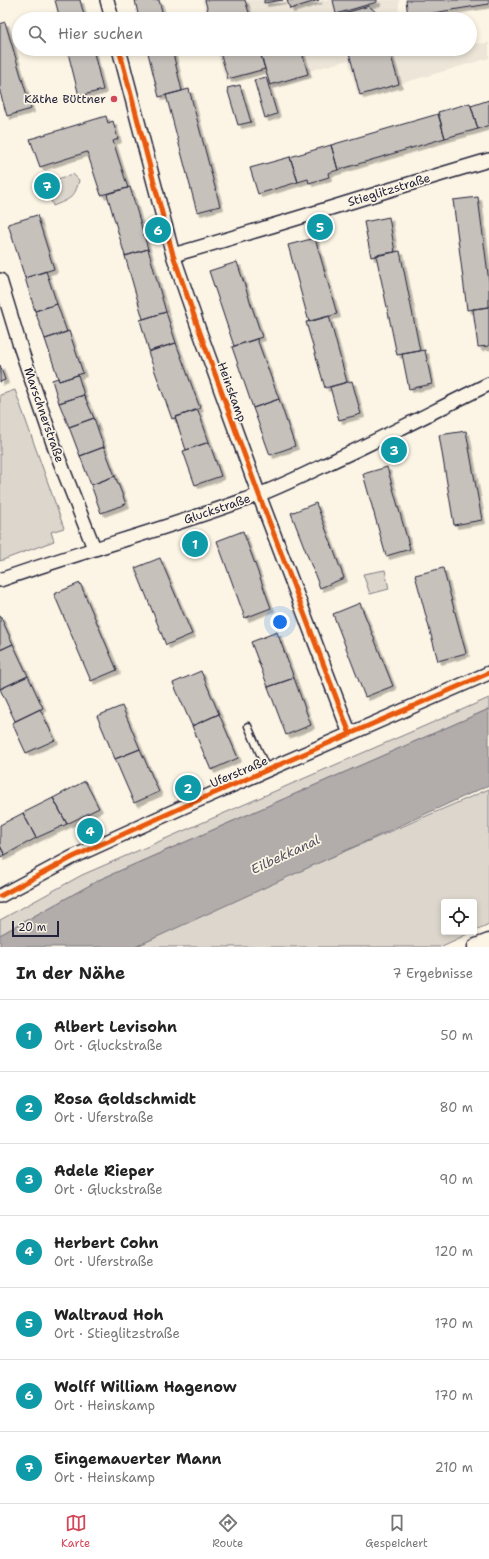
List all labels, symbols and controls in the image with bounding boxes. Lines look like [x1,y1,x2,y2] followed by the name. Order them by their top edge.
[12,12,477,56] search box
[26,23,48,45] icon: search
[58,24,143,44] text: Hier suchen
[24,91,106,107] place label: Käthe Büttner
[109,94,119,104] marker: Käthe Büttner
[346,170,432,210] street label: Stieglitzstraße
[34,171,60,201] pin: 7
[307,212,333,242] pin: 5
[145,215,171,245] pin: 6
[214,360,250,424] street label: Heinskamp
[20,365,68,465] street label: Marschnerstraße
[381,435,407,465] pin: 3
[181,490,253,528] street label: Gluckstraße
[182,529,208,559] pin: 1
[270,612,290,632] your location
[208,753,271,791] street label: Uferstraße
[175,773,201,803] pin: 2
[77,816,103,846] pin: 4
[248,831,322,878] water label: Eilbekkanal
[441,899,477,935] map controls
[441,899,477,935] button: locate
[12,919,59,938] scale bar
[18,920,46,935] text: 20 m
[16,962,125,984] text: In der Nähe
[393,965,473,982] text: 7 Ergebnisse
[54,1017,177,1037] text: Albert Levisohn
[26,1027,32,1044] text: 1
[440,1027,473,1044] text: 50 m
[54,1037,163,1054] text: Ort · Gluckstraße
[54,1089,196,1109] text: Rosa Goldschmidt
[24,1099,34,1116] text: 2
[439,1099,473,1116] text: 80 m
[54,1109,154,1126] text: Ort · Uferstraße
[54,1161,154,1181] text: Adele Rieper
[24,1171,34,1188] text: 3
[439,1171,473,1188] text: 90 m
[54,1181,163,1198] text: Ort · Gluckstraße
[54,1233,159,1253] text: Herbert Cohn
[24,1243,34,1260] text: 4
[435,1243,473,1260] text: 120 m
[54,1253,154,1270] text: Ort · Uferstraße
[54,1305,164,1325] text: Waltraud Hoh
[25,1315,33,1332] text: 5
[435,1315,473,1332] text: 170 m
[54,1325,180,1342] text: Ort · Stieglitzstraße
[54,1377,237,1397] text: Wolff William Hagenow
[24,1387,34,1404] text: 6
[435,1387,473,1404] text: 170 m
[54,1397,155,1414] text: Ort · Heinskamp
[54,1449,222,1469] text: Eingemauerter Mann
[24,1459,34,1476] text: 7
[435,1459,473,1476] text: 210 m
[54,1469,155,1486] text: Ort · Heinskamp
[61,1512,90,1551] tab: Karte
[212,1512,243,1551] tab: Route
[365,1512,428,1551] tab: Gespeichert

